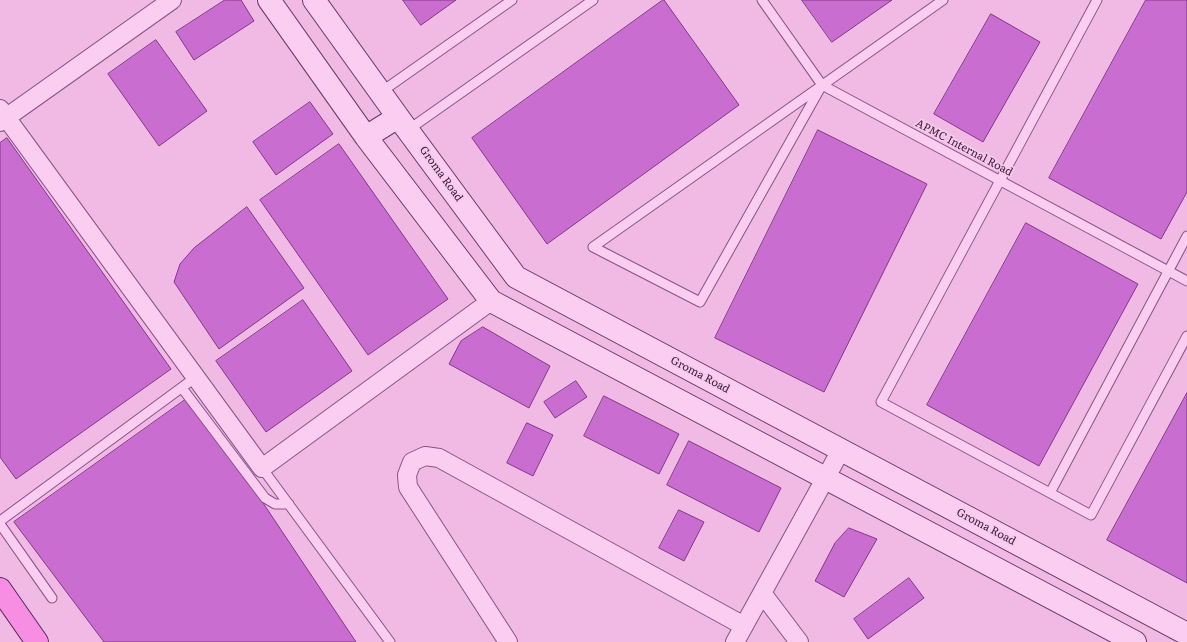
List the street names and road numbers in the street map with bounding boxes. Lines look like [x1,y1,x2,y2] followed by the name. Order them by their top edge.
[913,117,1015,179] street label: APMC Internal Road
[417,144,465,204] street label: Groma Road
[668,354,732,396] street label: Groma Road
[954,506,1018,548] street label: Groma Road

